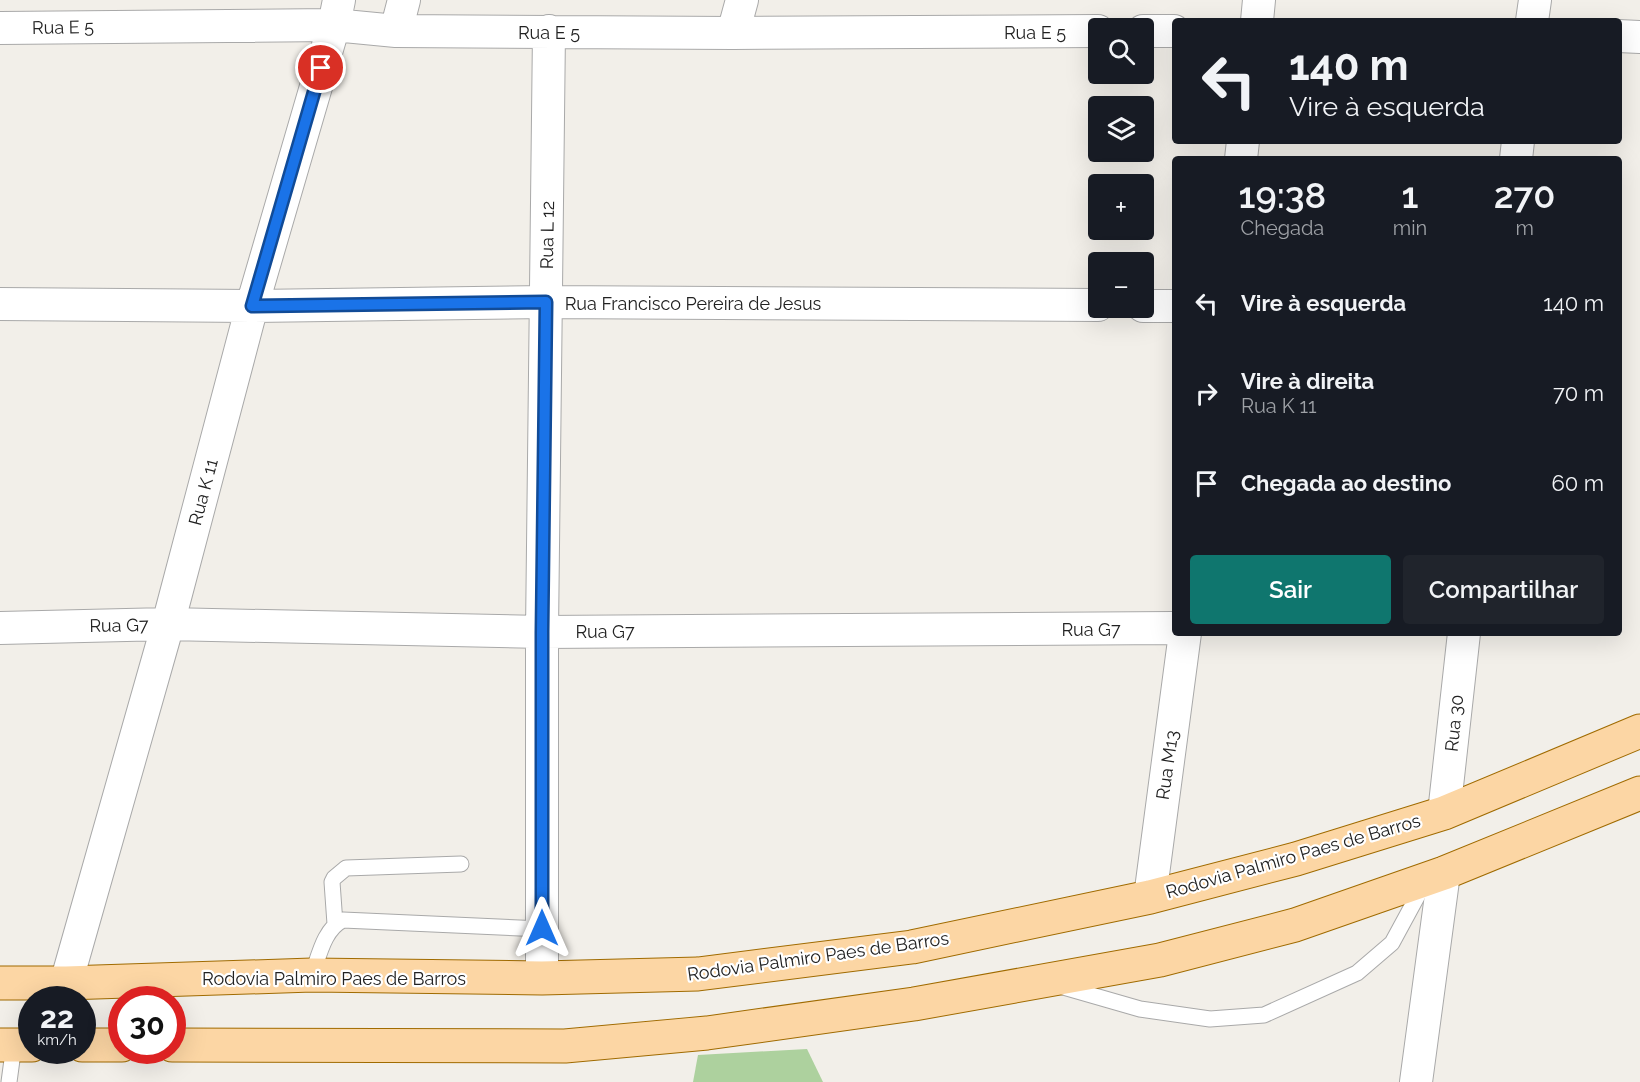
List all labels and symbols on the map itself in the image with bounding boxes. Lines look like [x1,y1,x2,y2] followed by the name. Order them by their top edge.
[32,16,94,38] street label: Rua E 5
[518,22,580,43] street label: Rua E 5
[1004,22,1066,43] street label: Rua E 5
[295,42,346,93] pin
[536,201,558,269] street label: Rua L 12
[565,293,822,314] street label: Rua Francisco Pereira de Jesus
[184,456,222,528] street label: Rua K 11
[89,614,149,636] street label: Rua G7
[1061,619,1121,640] street label: Rua G7
[575,621,635,642] street label: Rua G7
[1441,693,1467,753] street label: Rua 30
[1152,729,1182,801] street label: Rua M13
[1163,809,1423,902] street label: Rodovia Palmiro Paes de Barros
[510,896,574,960] position arrow
[686,927,950,985] street label: Rodovia Palmiro Paes de Barros
[202,968,466,989] street label: Rodovia Palmiro Paes de Barros
[108,986,186,1064] speed limit sign: 30

